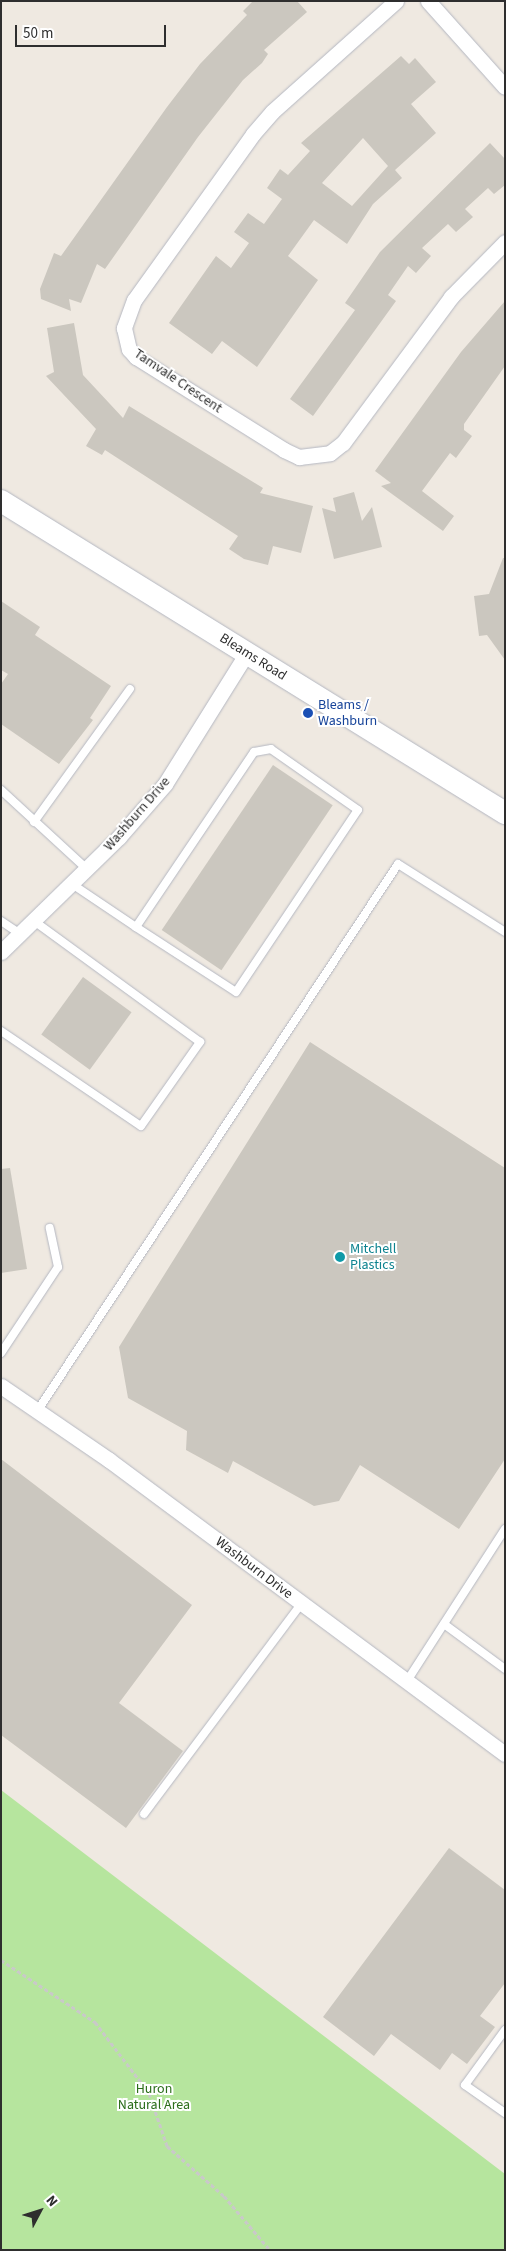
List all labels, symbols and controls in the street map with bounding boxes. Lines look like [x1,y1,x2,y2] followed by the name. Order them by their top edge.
[18,15,169,47] scale bar
[23,23,53,44] text: 50 m
[131,345,225,417] street label: Tamvale Crescent
[216,630,290,684] street label: Bleams Road
[318,697,377,730] place label: Bleams / Washburn
[302,707,314,719] marker: Bleams / Washburn
[100,774,174,854] street label: Washburn Drive
[350,1241,396,1274] place label: Mitchell Plastics
[334,1251,346,1263] marker: Mitchell Plastics
[212,1534,296,1602] street label: Washburn Drive
[118,2081,190,2114] park label: Huron Natural Area
[15,2186,65,2236] north arrow
[41,2191,62,2211] text: N

